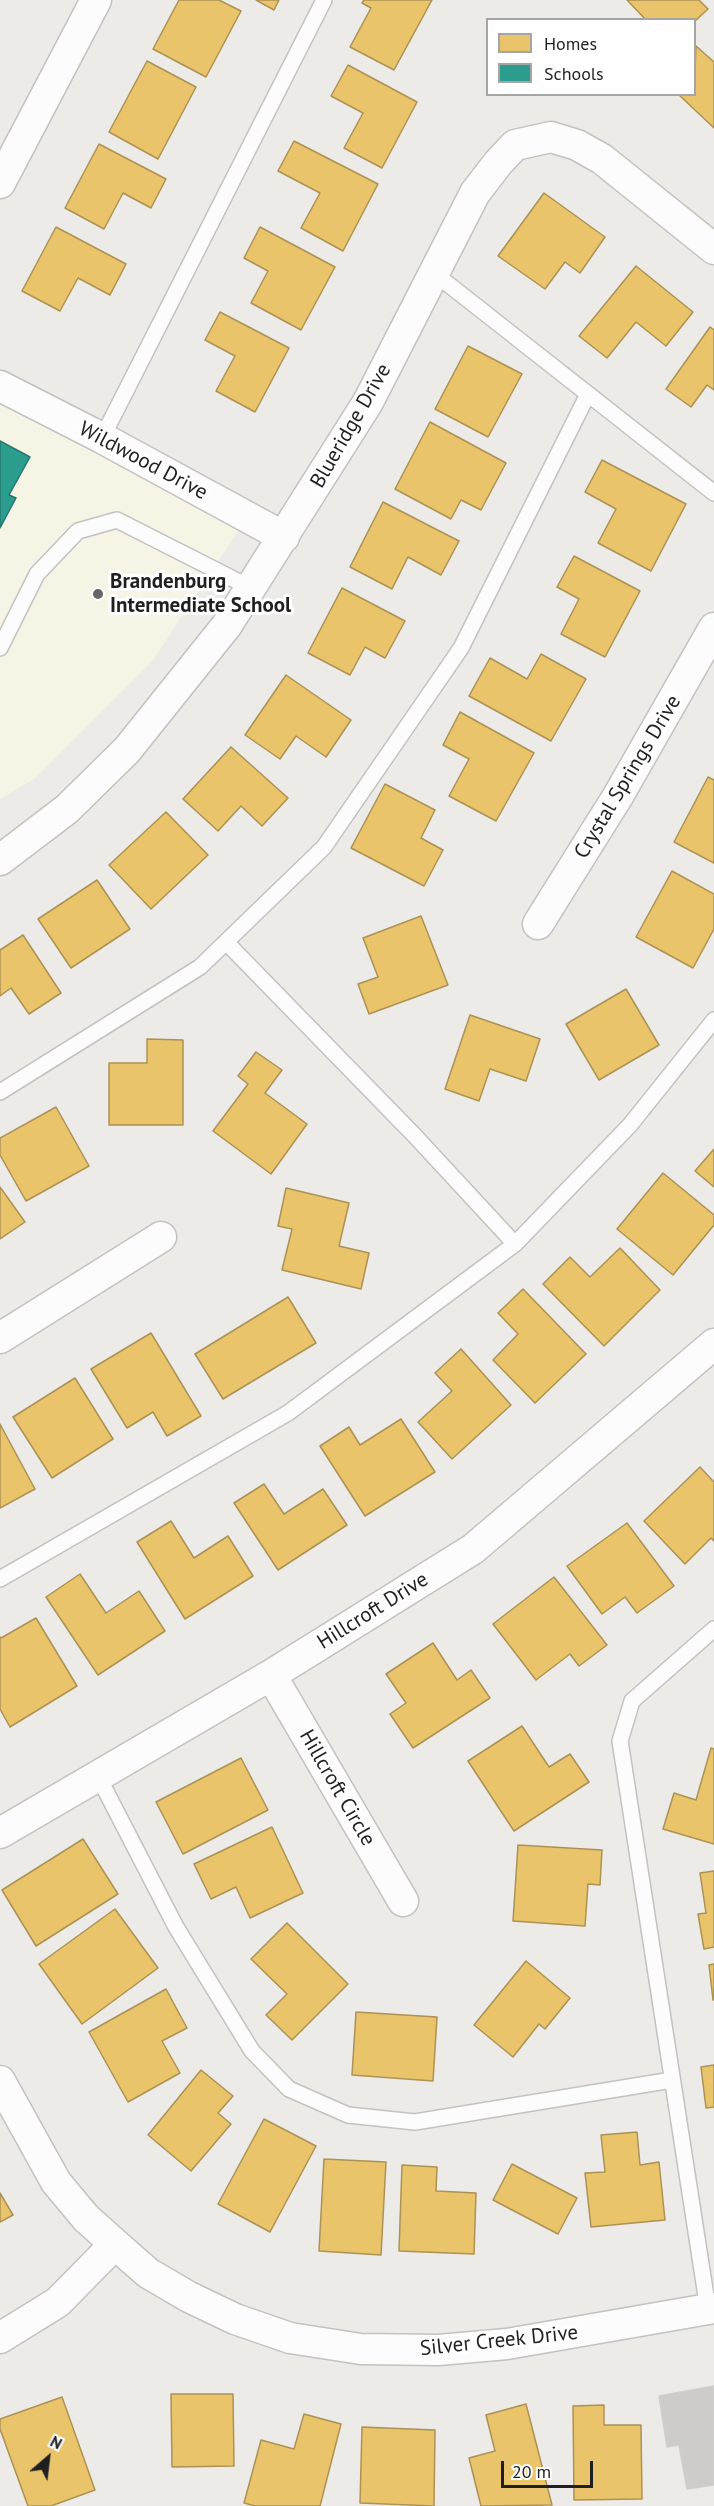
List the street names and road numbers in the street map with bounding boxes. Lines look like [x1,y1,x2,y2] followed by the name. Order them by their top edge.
[305,359,397,493] street label: Blueridge Drive
[74,417,212,505] street label: Wildwood Drive
[569,691,687,863] street label: Crystal Springs Drive
[313,1567,433,1655] street label: Hillcroft Drive
[294,1726,380,1850] street label: Hillcroft Circle
[419,2320,579,2362] street label: Silver Creek Drive

